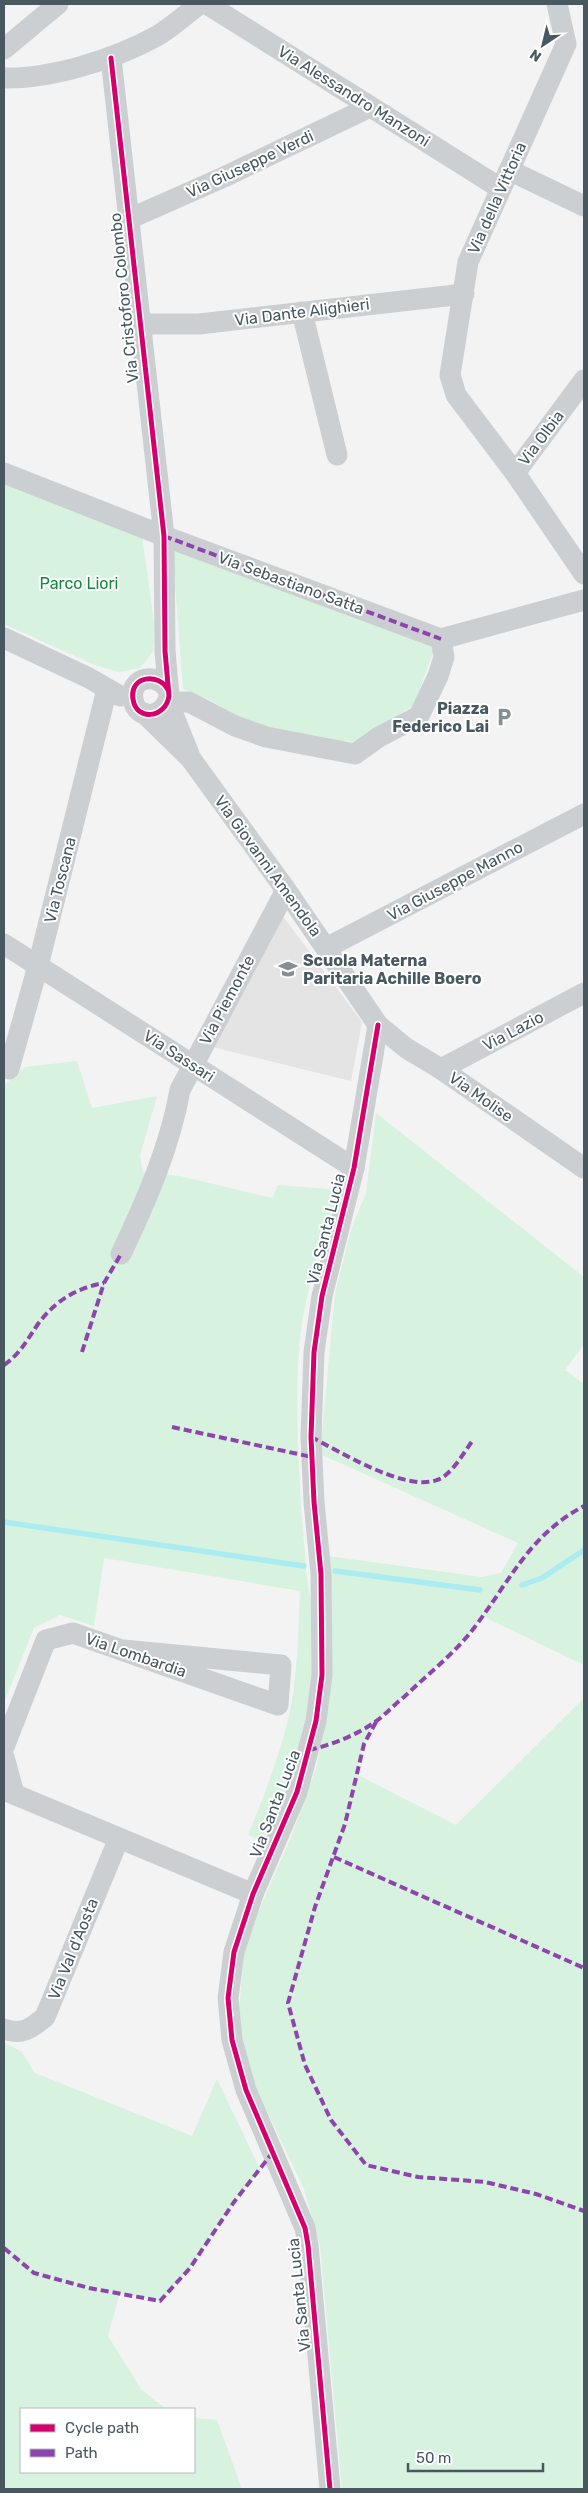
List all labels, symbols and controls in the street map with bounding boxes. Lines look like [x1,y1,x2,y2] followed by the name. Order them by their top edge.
[518,20,568,70] north arrow
[274,41,434,151] street label: Via Alessandro Manzoni
[527,45,545,65] text: N
[183,126,317,202] street label: Via Giuseppe Verdi
[464,139,530,257] street label: Via della Vittoria
[106,212,142,384] street label: Via Cristoforo Colombo
[233,294,371,330] street label: Via Dante Alighieri
[514,407,568,469] street label: Via Olbia
[215,548,367,618] street label: Via Sebastiano Satta
[40,574,118,593] park label: Parco Liori
[392,699,489,736] place label: Piazza Federico Lai
[493,706,515,728] parking icon: Piazza Federico Lai
[210,792,326,940] street label: Via Giovanni Amendola
[40,835,80,925] street label: Via Toscana
[384,837,526,925] street label: Via Giuseppe Manno
[303,951,482,988] place label: Scuola Materna Paritaria Achille Boero
[196,952,258,1048] street label: Via Piemonte
[277,958,299,980] school or university icon: Scuola Materna Paritaria Achille Boero
[479,1007,547,1055] street label: Via Lazio
[140,1026,218,1086] street label: Via Sassari
[445,1068,517,1126] street label: Via Molise
[303,1171,349,1287] street label: Via Santa Lucia
[83,1629,189,1681] street label: Via Lombardia
[246,1747,304,1861] street label: Via Santa Lucia
[44,1895,102,2003] street label: Via Val d'Aosta
[284,2237,314,2353] street label: Via Santa Lucia
[20,2408,195,2473] legend
[65,2419,139,2437] text: Cycle path
[408,2440,543,2472] scale bar
[65,2444,98,2462] text: Path
[416,2449,451,2467] text: 50 m

